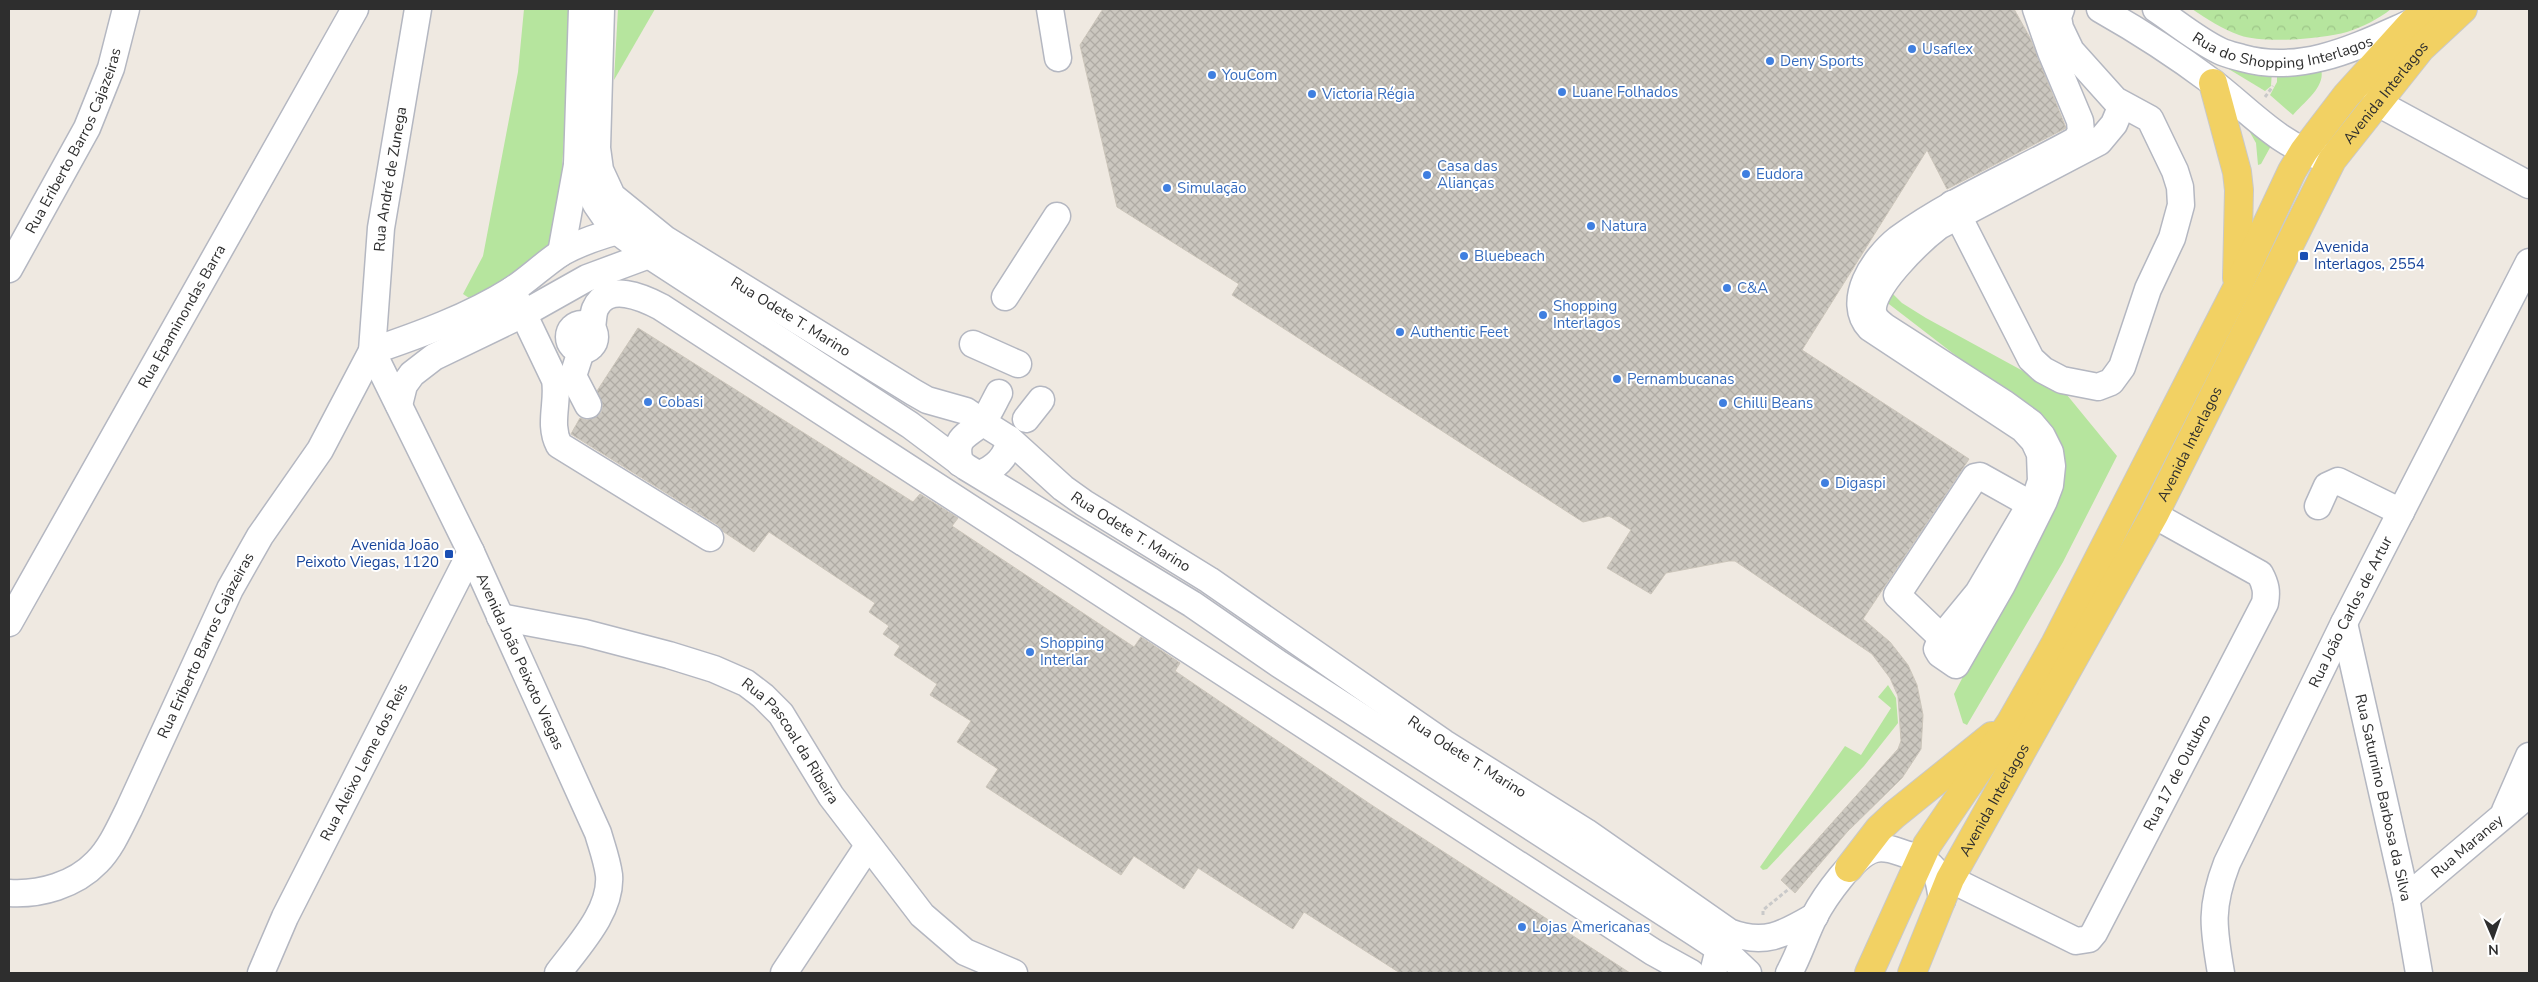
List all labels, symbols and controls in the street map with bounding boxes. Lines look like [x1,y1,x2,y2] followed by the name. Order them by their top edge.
[2189,22,2377,46] street label: Rua do Shopping Interlagos
[2188,27,2376,73] text: Rua do Shopping Interlagos
[2338,36,2432,148] street label: Avenida Interlagos
[1922,39,1973,59] place label: Usaflex
[1906,43,1918,55] marker: Usaflex
[21,46,126,237] street label: Rua Eriberto Barros Cajazeiras
[1780,51,1864,71] place label: Deny Sports
[1764,55,1776,67] marker: Deny Sports
[1221,65,1277,85] place label: YouCom
[1206,69,1218,81] marker: YouCom
[1572,82,1678,102] place label: Luane Folhados
[1321,84,1415,104] place label: Victoria Régia
[1556,86,1568,98] marker: Luane Folhados
[1306,88,1318,100] marker: Victoria Régia
[369,105,411,252] street label: Rua André de Zunega
[1437,156,1498,193] place label: Casa das Alianças
[1756,164,1804,184] place label: Eudora
[1740,168,1752,180] marker: Eudora
[1421,169,1433,181] marker: Casa das Alianças
[1177,178,1247,198] place label: Simulação
[1161,182,1173,194] marker: Simulação
[1601,216,1647,236] place label: Natura
[1585,220,1597,232] marker: Natura
[2314,237,2425,274] place label: Avenida Interlagos, 2554
[133,241,230,392] street label: Rua Epaminondas Barra
[1474,246,1545,266] place label: Bluebeach
[1458,250,1470,262] marker: Bluebeach
[2298,250,2310,262] marker: Avenida Interlagos, 2554
[727,272,855,361] street label: Rua Odete T. Marino
[1737,278,1768,298] place label: C&A
[1721,282,1733,294] marker: C&A
[1553,296,1621,333] place label: Shopping Interlagos
[1537,309,1549,321] marker: Shopping Interlagos
[1410,322,1509,342] place label: Authentic Feet
[1394,326,1406,338] marker: Authentic Feet
[1627,369,1735,389] place label: Pernambucanas
[1611,373,1623,385] marker: Pernambucanas
[2152,383,2227,505] street label: Avenida Interlagos
[658,392,703,412] place label: Cobasi
[1733,393,1813,413] place label: Chilli Beans
[642,396,654,408] marker: Cobasi
[1717,397,1729,409] marker: Chilli Beans
[1835,473,1886,493] place label: Digaspi
[1819,477,1831,489] marker: Digaspi
[1067,487,1194,576] street label: Rua Odete T. Marino
[2304,532,2397,691] street label: Rua João Carlos de Artur
[296,535,439,572] place label: Avenida João Peixoto Viegas, 1120
[443,548,455,560] marker: Avenida João Peixoto Viegas, 1120
[153,549,259,742] street label: Rua Eriberto Barros Cajazeiras
[472,570,569,753] street label: Avenida João Peixoto Viegas
[1040,633,1104,670] place label: Shopping Interlar
[1024,646,1036,658] marker: Shopping Interlar
[737,673,844,808] street label: Rua Pascoal da Ribeira
[316,680,413,844] street label: Rua Aleixo Leme dos Reis
[2350,692,2416,903] street label: Rua Saturnino Barbosa da Silva
[1404,711,1530,802] street label: Rua Odete T. Marino
[2139,711,2216,834] street label: Rua 17 de Outubro
[1955,740,2034,860] street label: Avenida Interlagos
[2427,810,2508,883] street label: Rua Maraney
[2468,912,2518,962] north arrow
[1532,917,1650,937] place label: Lojas Americanas
[1516,921,1528,933] marker: Lojas Americanas
[2488,940,2499,959] text: N

